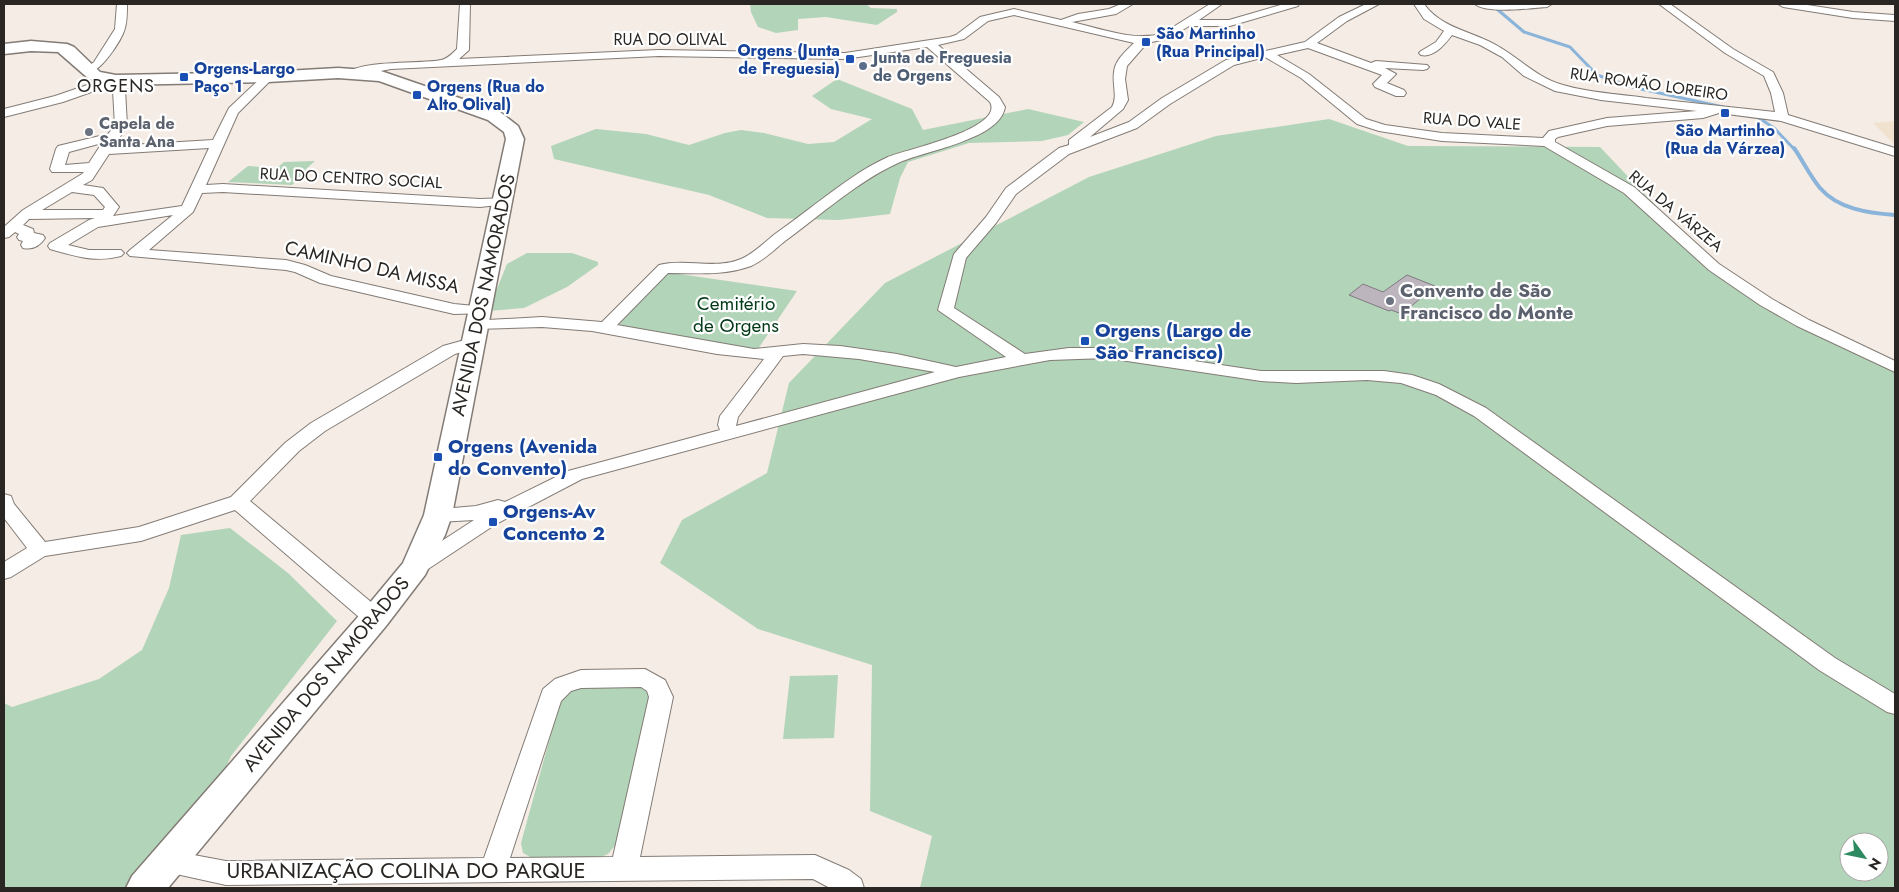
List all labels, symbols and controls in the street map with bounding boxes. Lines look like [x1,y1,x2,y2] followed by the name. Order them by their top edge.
[1156,22,1265,63] place label: São Martinho (Rua Principal)
[613,28,727,51] street label: RUA DO OLIVAL
[1140,36,1152,48] marker: São Martinho (Rua Principal)
[737,39,840,80] place label: Orgens (Junta de Freguesia)
[870,46,1012,87] place label: Junta de Freguesia de Orgens
[844,53,856,65] marker: Orgens (Junta de Freguesia)
[194,57,295,98] place label: Orgens-Largo Paço 1
[857,60,869,72] marker: Junta de Freguesia de Orgens
[1569,62,1729,106] street label: RUA ROMÃO LOREIRO
[178,71,190,83] marker: Orgens-Largo Paço 1
[77,73,155,99] district label: ORGENS
[426,75,544,116] place label: Orgens (Rua do Alto Olival)
[411,89,423,101] marker: Orgens (Rua do Alto Olival)
[1422,106,1522,136] street label: RUA DO VALE
[1719,107,1731,119] marker: São Martinho (Rua da Várzea)
[99,112,175,153] place label: Capela de Santa Ana
[1665,119,1785,160] place label: São Martinho (Rua da Várzea)
[83,126,95,138] marker: Capela de Santa Ana
[259,162,444,194] street label: RUA DO CENTRO SOCIAL
[1624,165,1728,258] street label: RUA DA VÁRZEA
[444,171,522,419] street label: AVENIDA DOS NAMORADOS
[282,234,462,300] street label: CAMINHO DA MISSA
[1400,277,1573,326] place label: Convento de São Francisco do Monte
[693,290,779,339] park label: Cemitério de Orgens
[1384,295,1396,307] marker: Convento de São Francisco do Monte
[1095,317,1251,366] place label: Orgens (Largo de São Francisco)
[1079,335,1091,347] marker: Orgens (Largo de São Francisco)
[448,433,597,482] place label: Orgens (Avenida do Convento)
[432,451,444,463] marker: Orgens (Avenida do Convento)
[503,498,605,547] place label: Orgens-Av Concento 2
[487,516,499,528] marker: Orgens-Av Concento 2
[236,571,416,777] street label: AVENIDA DOS NAMORADOS
[1839,832,1889,882] north arrow
[226,854,586,886] street label: URBANIZAÇÃO COLINA DO PARQUE
[1863,854,1886,874] text: N

